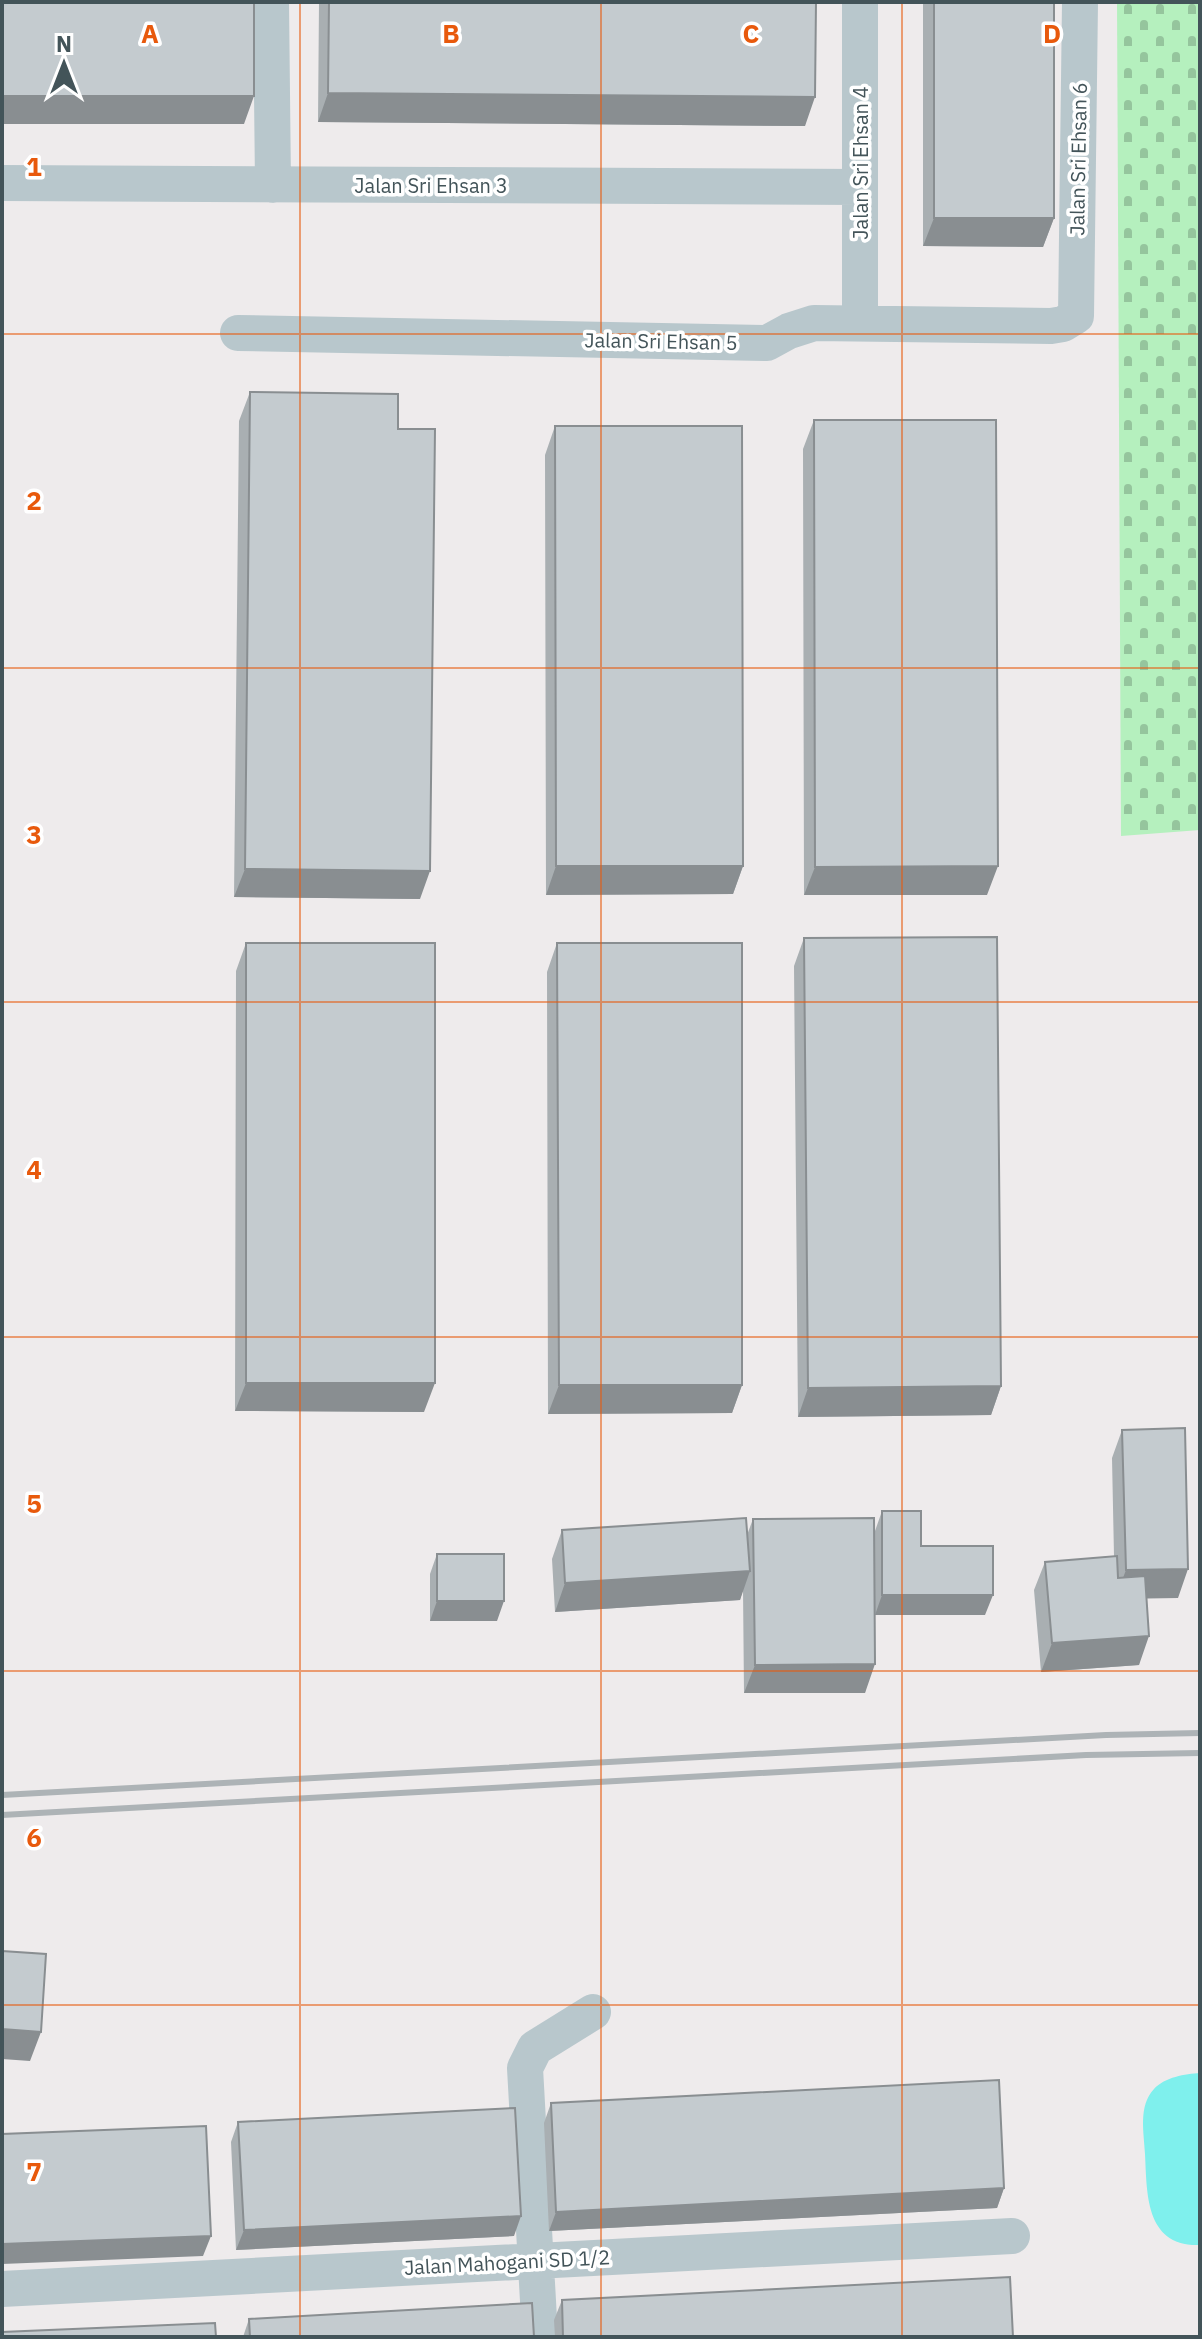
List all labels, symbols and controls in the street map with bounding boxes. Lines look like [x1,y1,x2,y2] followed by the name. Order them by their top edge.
[141,16,159,50] text: A
[442,16,460,50] text: B
[743,16,760,50] text: C
[1043,16,1061,50] text: D
[24,24,104,104] north arrow
[56,29,72,58] text: N
[1063,82,1093,236] street label: Jalan Sri Ehsan 6
[847,86,874,240] street label: Jalan Sri Ehsan 4
[26,149,42,183] text: 1
[354,172,508,199] street label: Jalan Sri Ehsan 3
[584,326,738,356] street label: Jalan Sri Ehsan 5
[26,483,42,517] text: 2
[26,817,42,851] text: 3
[26,1152,42,1186] text: 4
[26,1486,42,1520] text: 5
[26,1820,42,1854] text: 6
[26,2154,42,2188] text: 7
[403,2243,611,2281] street label: Jalan Mahogani SD 1/2

